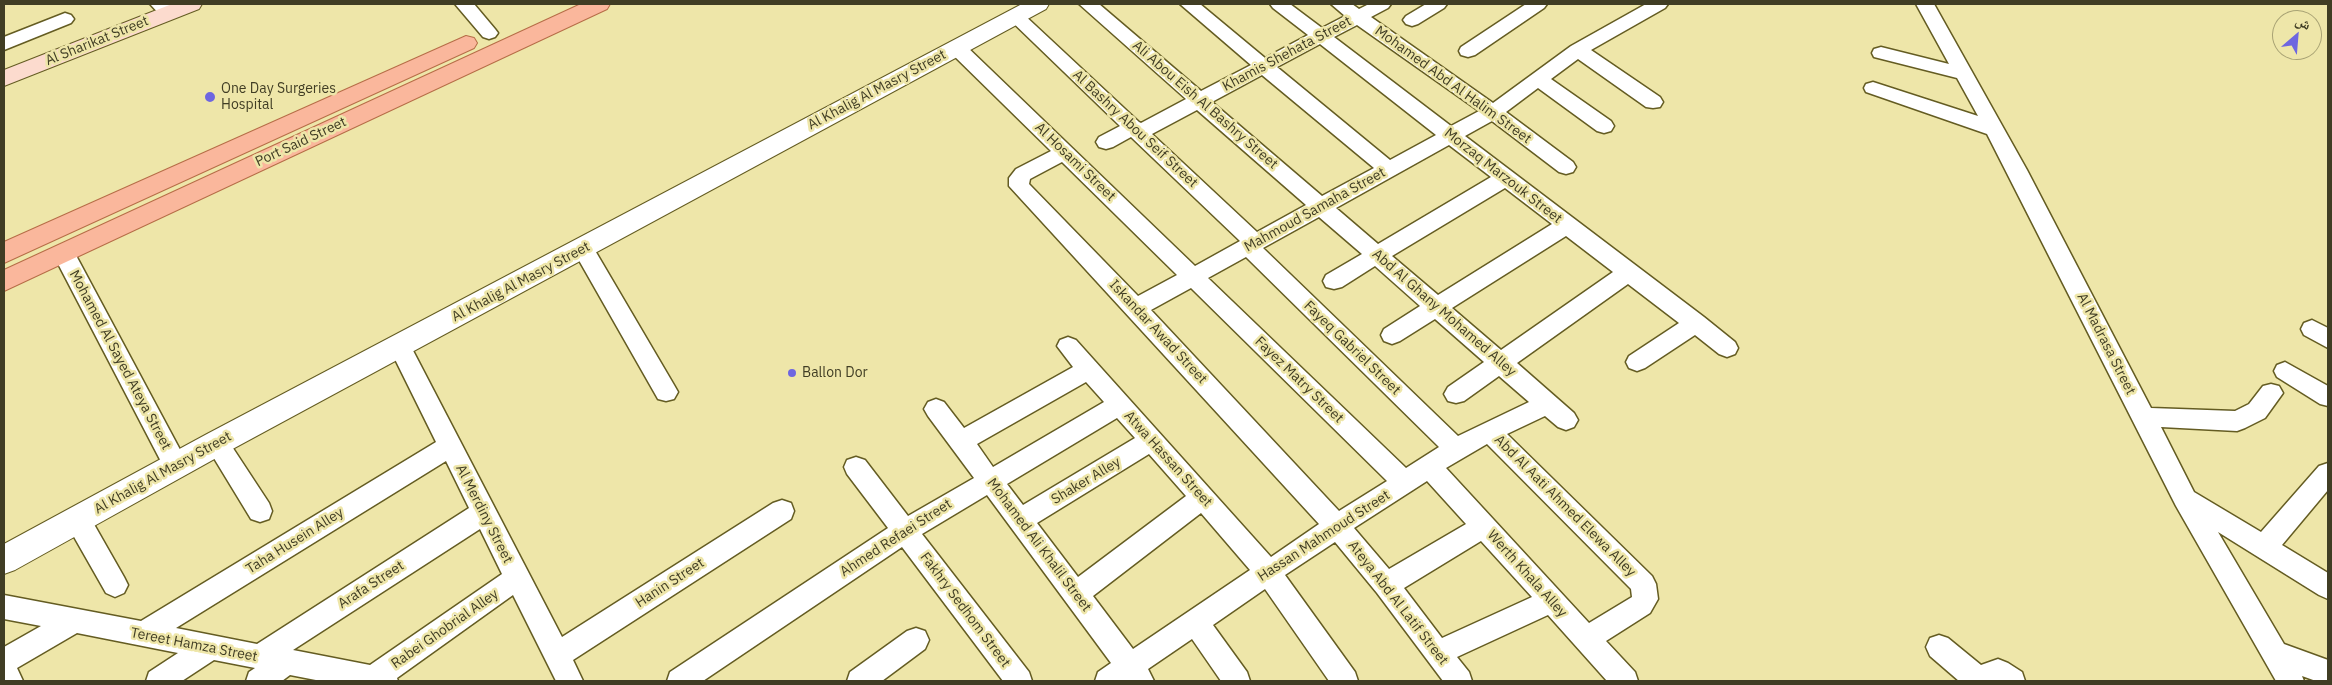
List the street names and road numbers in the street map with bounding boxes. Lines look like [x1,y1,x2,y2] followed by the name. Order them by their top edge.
[43,13,151,69] street label: Al Sharikat Street
[1220,13,1354,95] street label: Khamis Shehata Street
[1372,23,1534,147] street label: Mohamed Abd Al Halim Street
[1129,37,1281,173] street label: Ali Abou Eish Al Bashry Street
[805,46,949,134] street label: Al Khalig Al Masry Street
[1069,67,1201,191] street label: Al Bashry Abou Seif Street
[253,114,349,170] street label: Port Said Street
[1031,119,1119,205] street label: Al Hosami Street
[1441,125,1565,227] street label: Morzaq Marzouk Street
[1242,164,1388,256] street label: Mahmoud Samaha Street
[449,238,593,326] street label: Al Khalig Al Masry Street
[1369,246,1519,380] street label: Abd Al Ghany Mohamed Alley
[65,267,175,453] street label: Mohamed Al Sayed Ateya Street
[1105,277,1211,387] street label: Iskandar Awad Street
[2073,290,2139,398] street label: Al Madrasa Street
[1300,298,1404,398] street label: Fayeq Gabriel Street
[1251,333,1347,427] street label: Fayez Matry Street
[1121,408,1215,510] street label: Atwa Hassan Street
[92,428,234,518] street label: Al Khalig Al Masry Street
[1491,432,1639,580] street label: Abd Al Aati Ahmed Elewa Alley
[1048,454,1124,508] street label: Shaker Alley
[452,462,516,566] street label: Al Merdiny Street
[983,475,1095,615] street label: Mohamed Ali Khalil Street
[1255,487,1393,585] street label: Hassan Mahmoud Street
[837,496,955,580] street label: Ahmed Refaei Street
[243,504,347,578] street label: Taha Husein Alley
[1484,527,1570,621] street label: Werth Khala Alley
[1344,538,1452,668] street label: Ateya Abd Al Latif Street
[916,549,1014,671] street label: Fakhry Sedhom Street
[633,555,707,611] street label: Hanin Street
[335,557,407,613] street label: Arafa Street
[388,586,502,672] street label: Rabei Ghobrial Alley
[129,624,259,666] street label: Tereet Hamza Street

